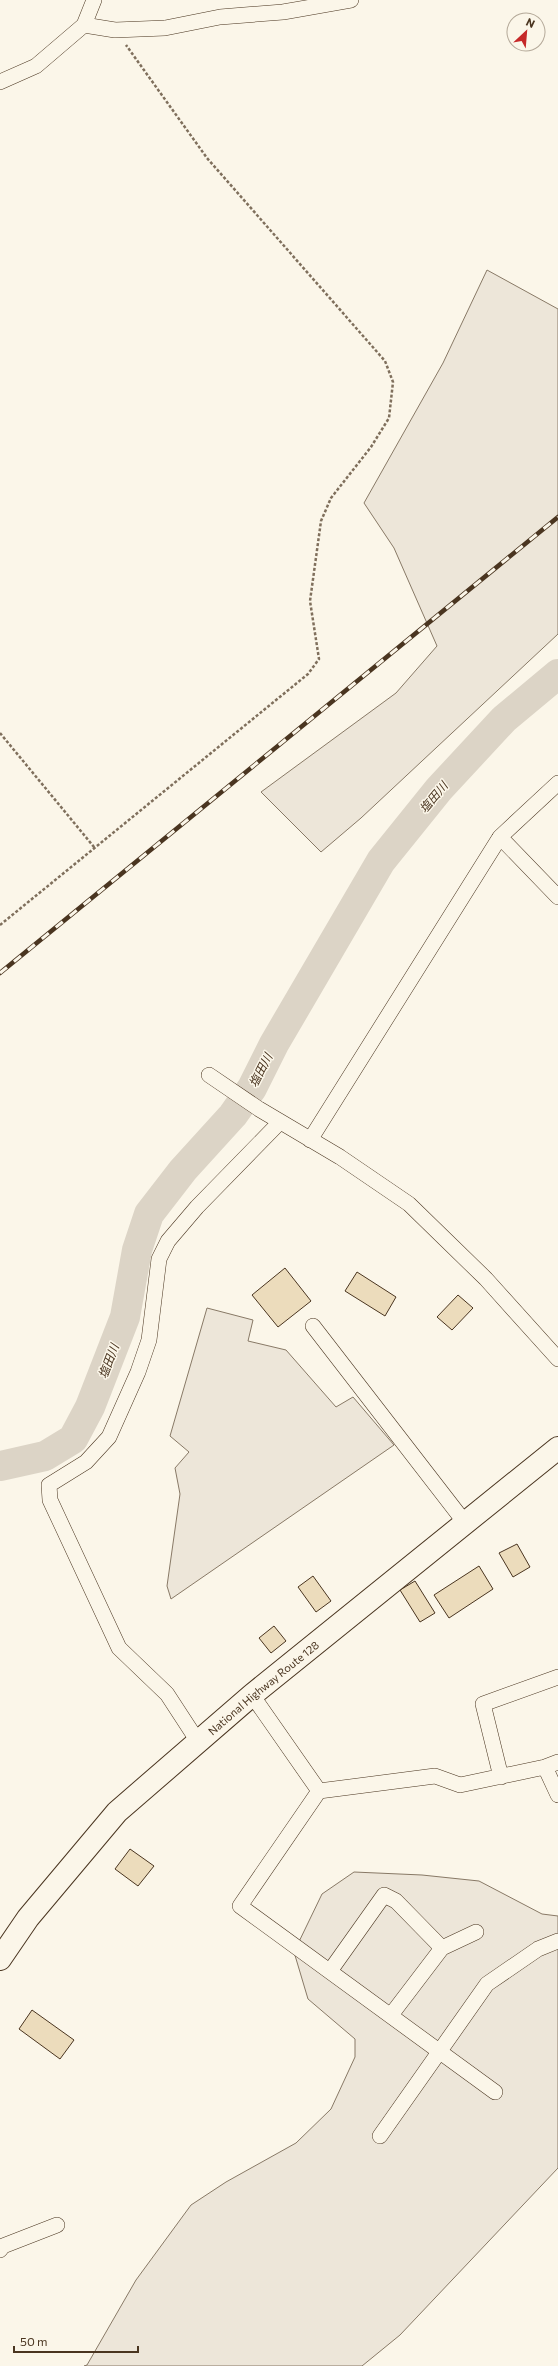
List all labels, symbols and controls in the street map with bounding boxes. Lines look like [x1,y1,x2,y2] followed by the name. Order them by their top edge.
[506,12,546,52] north arrow
[524,15,537,30] text: N
[416,777,451,815] water label: 塩田川
[246,1049,275,1089] water label: 塩田川
[95,1340,122,1380] water label: 塩田川
[205,1637,321,1737] street label: National Highway Route 128
[14,2328,138,2354] scale bar
[20,2334,48,2348] text: 50 m

